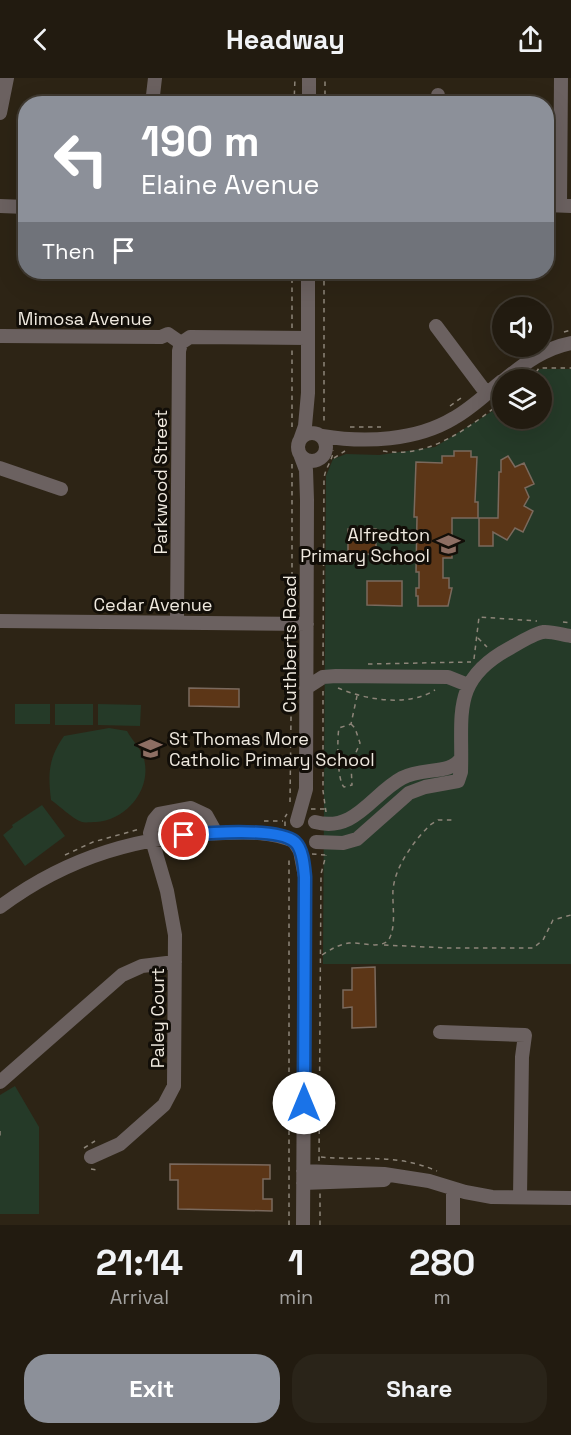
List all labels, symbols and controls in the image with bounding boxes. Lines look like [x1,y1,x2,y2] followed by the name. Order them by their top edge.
[226,22,345,57] text: Headway
[24,23,57,56] icon: back
[514,23,547,56] icon: share
[141,115,260,168] text: 190 m
[42,120,120,198] icon: left
[141,167,319,202] text: Elaine Avenue
[107,234,140,267] icon: arrive
[42,237,95,265] text: Then
[492,297,552,429] map controls
[492,297,552,357] button: sound
[18,307,152,330] street label: Mimosa Avenue
[492,369,552,429] button: layers
[149,409,172,555] street label: Parkwood Street
[300,523,430,567] place label: Alfredton Primary School
[435,531,461,557] school or university icon: Alfredton Primary School
[278,575,301,713] street label: Cuthberts Road
[94,593,212,616] street label: Cedar Avenue
[169,727,375,771] place label: St Thomas More Catholic Primary School
[138,735,164,761] school or university icon: St Thomas More Catholic Primary School
[158,809,209,860] pin
[167,818,200,851] icon: arrive
[146,968,169,1068] street label: Paley Court
[272,1071,336,1135] position arrow
[96,1240,183,1286] text: 21:14
[288,1240,304,1286] text: 1
[409,1240,475,1286] text: 280
[110,1284,169,1310] text: Arrival
[279,1284,313,1310] text: min
[434,1284,451,1310] text: m
[24,1354,280,1423] button: Exit
[292,1354,547,1423] button: Share

